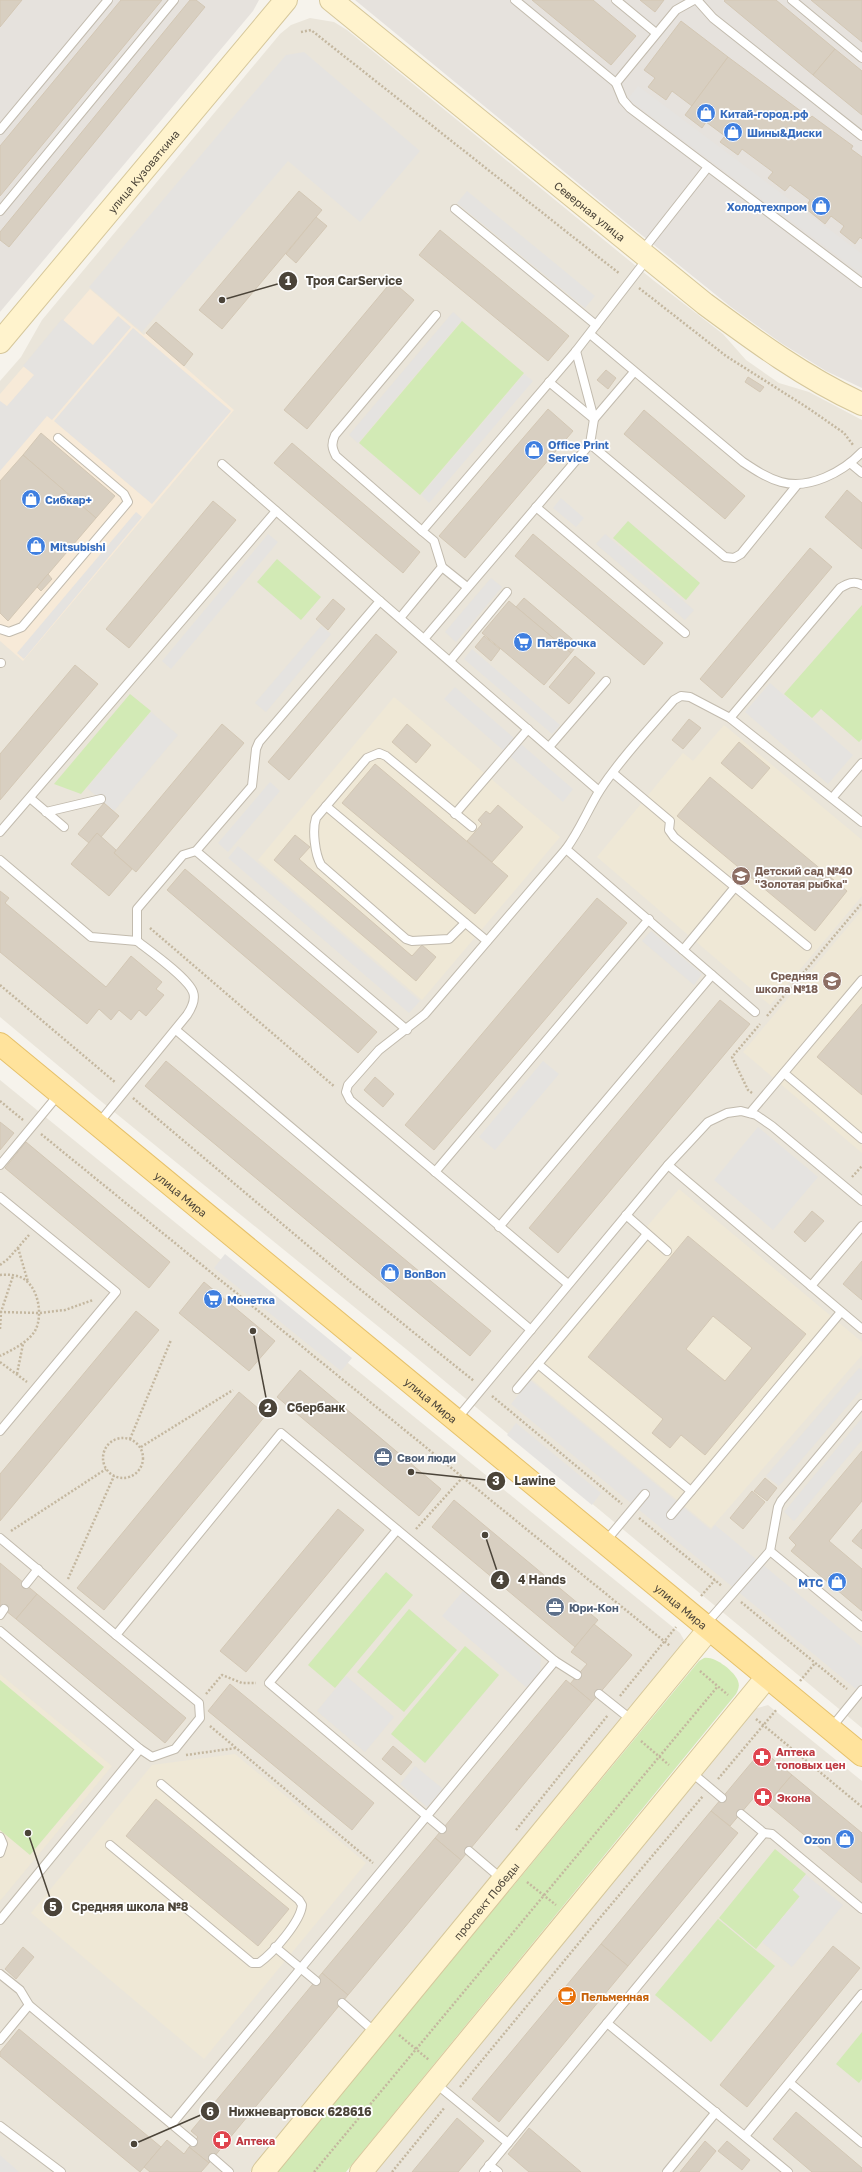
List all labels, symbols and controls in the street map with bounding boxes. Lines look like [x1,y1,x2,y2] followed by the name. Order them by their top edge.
[695,102,717,124] shop icon: Китай-город.рф
[720,107,809,120] place label: Китай-город.рф
[722,121,744,143] shop icon: Шины&Диски
[747,126,822,139] place label: Шины&Диски
[105,127,182,215] street label: улица Кузоваткина
[552,178,628,243] street label: Северная улица
[810,195,832,217] shop icon: Холодтехпром
[727,200,807,213] place label: Холодтехпром
[278,269,411,293] callout: Троя CarService
[285,273,291,288] text: 1
[306,273,402,288] text: Троя CarService
[548,438,610,464] place label: Office Print Service
[523,439,545,461] shop icon: Office Print Service
[20,488,42,510] shop icon: Сибкар+
[45,493,92,506] place label: Сибкар+
[25,535,47,557] shop icon: Mitsubishi
[50,540,106,553] place label: Mitsubishi
[512,631,534,653] supermarket icon: Пятёрочка
[537,636,596,649] place label: Пятёрочка
[755,864,853,890] place label: Детский сад №40 "Золотая рыбка"
[730,865,752,887] school or university icon: Детский сад №40 "Золотая рыбка"
[756,969,818,995] place label: Средняя школа №18
[821,970,843,992] school or university icon: Средняя школа №18
[152,1168,210,1219] street label: улица Мира
[379,1262,401,1284] shop icon: BonBon
[404,1267,446,1280] place label: BonBon
[202,1288,224,1310] supermarket icon: Монетка
[227,1293,275,1306] place label: Монетка
[402,1374,460,1425] street label: улица Мира
[258,1396,353,1420] callout: Сбербанк
[264,1400,272,1415] text: 2
[287,1400,345,1415] text: Сбербанк
[372,1446,394,1468] office icon: Свои люди
[397,1451,456,1464] place label: Свои люди
[486,1469,564,1493] callout: Lawine
[492,1473,500,1488] text: 3
[514,1473,556,1488] text: Lawine
[490,1568,574,1592] callout: 4 Hands
[826,1571,848,1593] shop icon: МТС
[496,1572,504,1587] text: 4
[518,1572,566,1587] text: 4 Hands
[798,1576,823,1589] place label: МТС
[652,1580,710,1631] street label: улица Мира
[544,1596,566,1618] office icon: Юри-Кон
[569,1601,619,1614] place label: Юри-Кон
[776,1745,846,1771] place label: Аптека топовых цен
[751,1746,773,1768] pharmacy icon: Аптека топовых цен
[752,1786,774,1808] pharmacy icon: Экона
[777,1791,811,1804] place label: Экона
[834,1828,856,1850] shop icon: Ozon
[804,1833,831,1846] place label: Ozon
[450,1860,521,1942] street label: проспект Победы
[43,1895,196,1919] callout: Средняя школа №8
[49,1899,57,1914] text: 5
[72,1899,189,1914] text: Средняя школа №8
[556,1985,578,2007] cafe icon: Пельменная
[581,1990,649,2003] place label: Пельменная
[200,2099,379,2123] callout: Нижневартовск 628616
[206,2104,214,2119] text: 6
[228,2104,372,2119] text: Нижневартовск 628616
[211,2129,233,2151] pharmacy icon: Аптека
[236,2134,275,2147] place label: Аптека

